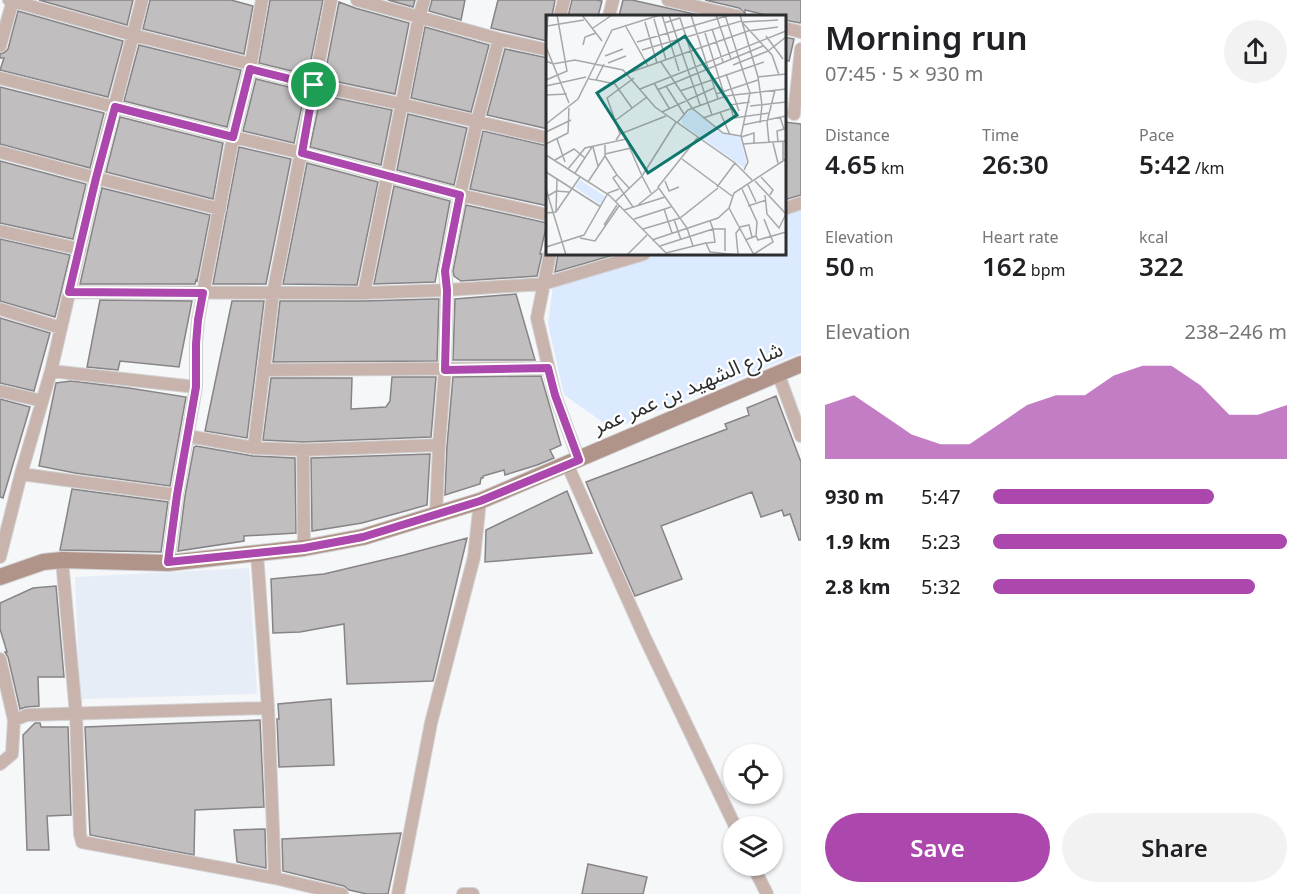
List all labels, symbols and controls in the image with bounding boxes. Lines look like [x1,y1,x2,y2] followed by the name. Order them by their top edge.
[546,15,786,255] inset map
[825,15,1027,60] text: Morning run
[1224,20,1287,83] button: share
[288,59,339,110] pin
[825,60,983,87] text: 07:45 · 5 × 930 m
[297,68,330,101] icon: arrive
[825,124,890,146] text: Distance
[982,124,1019,146] text: Time
[1139,124,1174,146] text: Pace
[825,146,877,182] text: 4.65
[982,146,1049,182] text: 26:30
[1139,146,1191,182] text: 5:42
[877,157,904,179] text: km
[1191,157,1224,179] text: /km
[825,226,893,248] text: Elevation
[982,226,1058,248] text: Heart rate
[1139,226,1168,248] text: kcal
[825,248,855,284] text: 50
[982,248,1027,284] text: 162
[1139,248,1184,284] text: 322
[855,259,874,281] text: m
[1027,259,1065,281] text: bpm
[825,318,910,345] text: Elevation
[1184,318,1287,345] text: 238–246 m
[587,334,788,442] street label: شارع الشهيد بن عمر عمر
[825,483,884,510] text: 930 m
[921,483,961,510] text: 5:47
[825,528,891,555] text: 1.9 km
[921,528,961,555] text: 5:23
[825,573,891,600] text: 2.8 km
[921,573,961,600] text: 5:32
[723,744,783,876] map controls
[723,744,783,804] button: locate
[825,813,1050,882] button: Save
[1062,813,1287,882] button: Share
[723,816,783,876] button: layers

